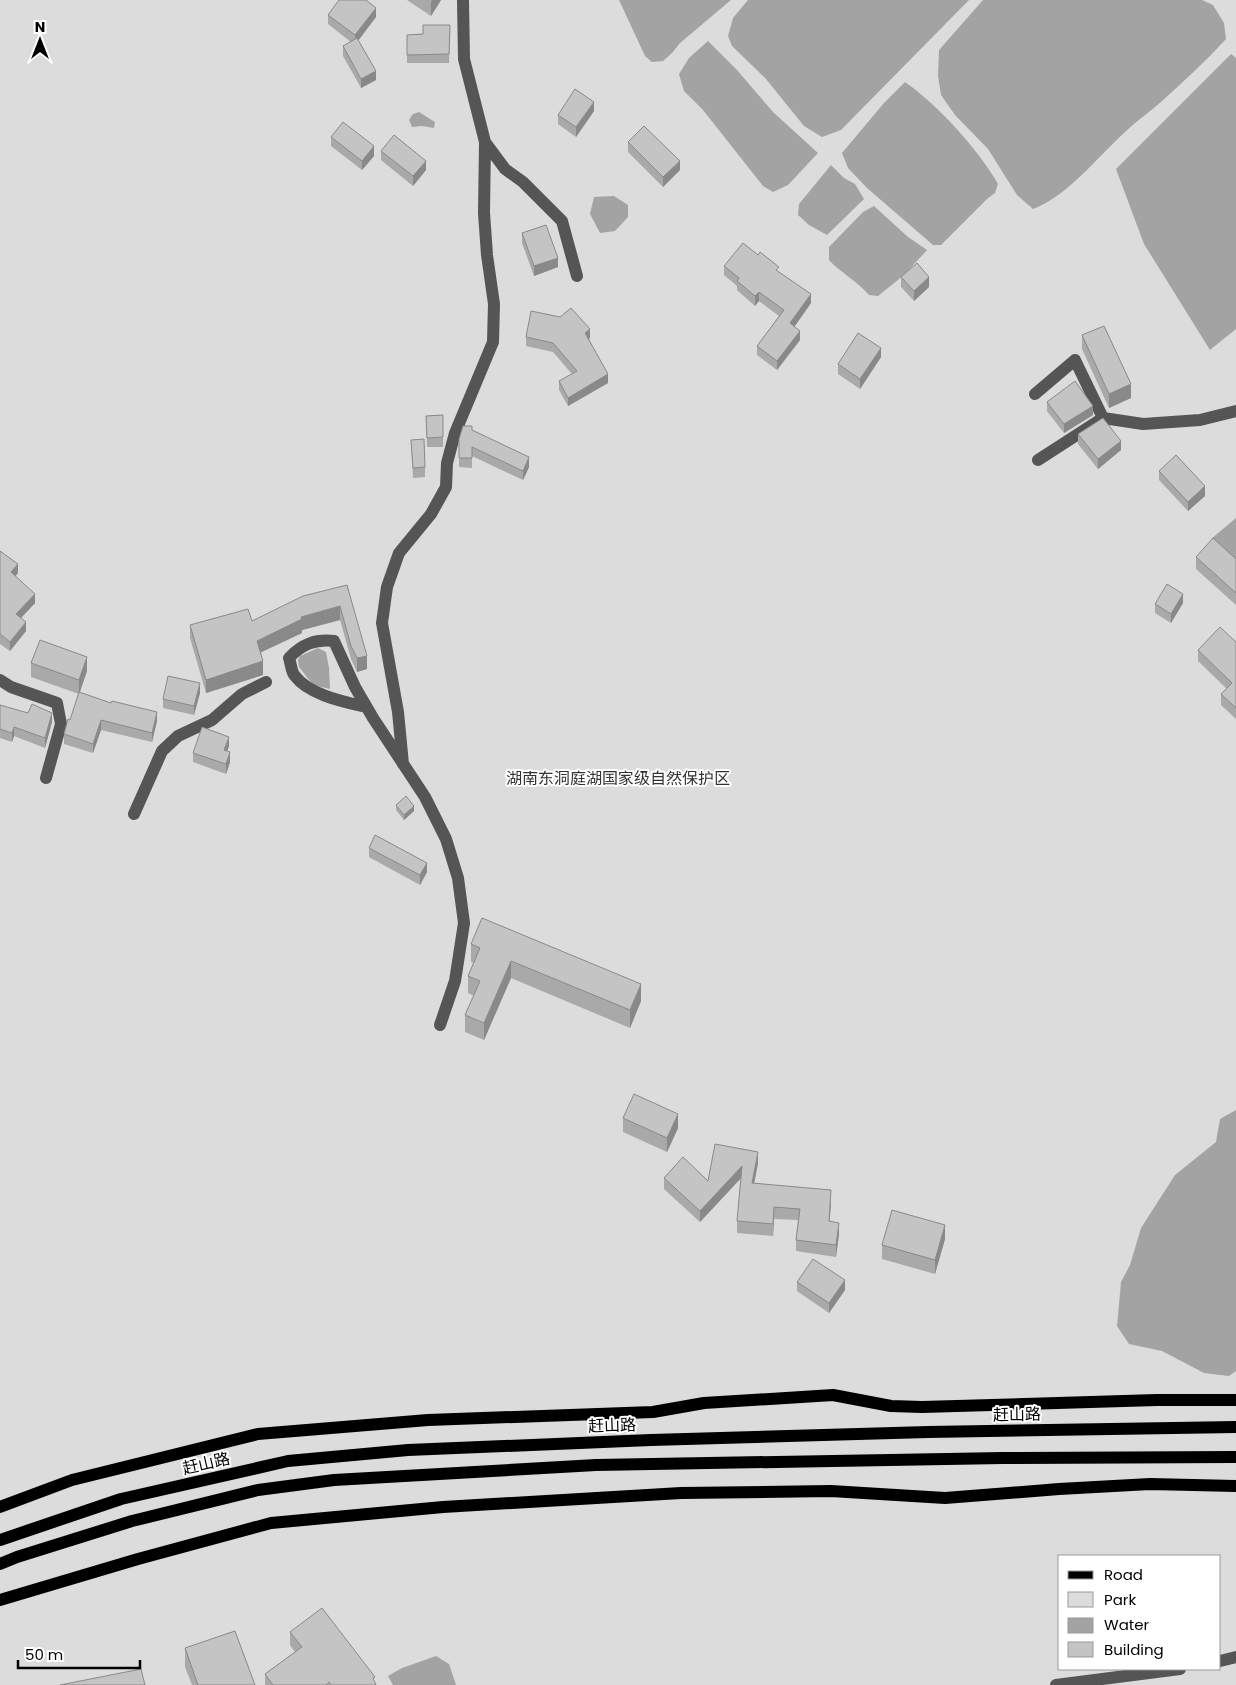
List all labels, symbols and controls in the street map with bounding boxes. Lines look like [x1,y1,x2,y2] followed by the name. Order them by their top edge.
[15,15,65,65] north arrow
[35,17,45,37] text: N
[506,767,730,790] park label: 湖南东洞庭湖国家级自然保护区
[993,1403,1041,1426] street label: 赶山路
[588,1413,636,1438] street label: 赶山路
[180,1447,232,1480] street label: 赶山路
[1058,1555,1221,1670] legend
[1104,1564,1143,1585] text: Road
[1104,1589,1136,1610] text: Park
[1104,1614,1150,1635] text: Water
[18,1638,140,1670] scale bar
[1104,1639,1164,1660] text: Building
[25,1644,63,1665] text: 50 m

